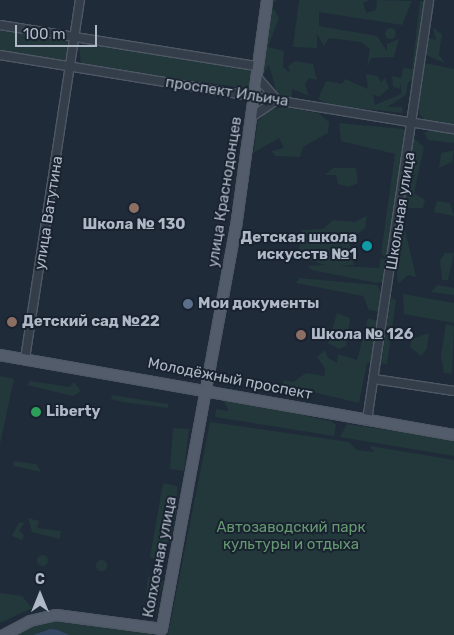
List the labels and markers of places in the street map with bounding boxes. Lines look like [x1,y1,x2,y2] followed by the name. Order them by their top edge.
[128,202,140,214] marker: Школа № 130
[82,216,186,234] place label: Школа № 130
[241,228,357,263] place label: Детская школа искусств №1
[361,240,373,252] marker: Детская школа искусств №1
[198,295,319,313] place label: Мои документы
[182,298,194,310] marker: Мои документы
[22,313,160,331] place label: Детский сад №22
[6,316,18,328] marker: Детский сад №22
[311,326,414,344] place label: Школа № 126
[295,329,307,341] marker: Школа № 126
[46,403,100,421] place label: Liberty
[30,406,42,418] marker: Liberty

